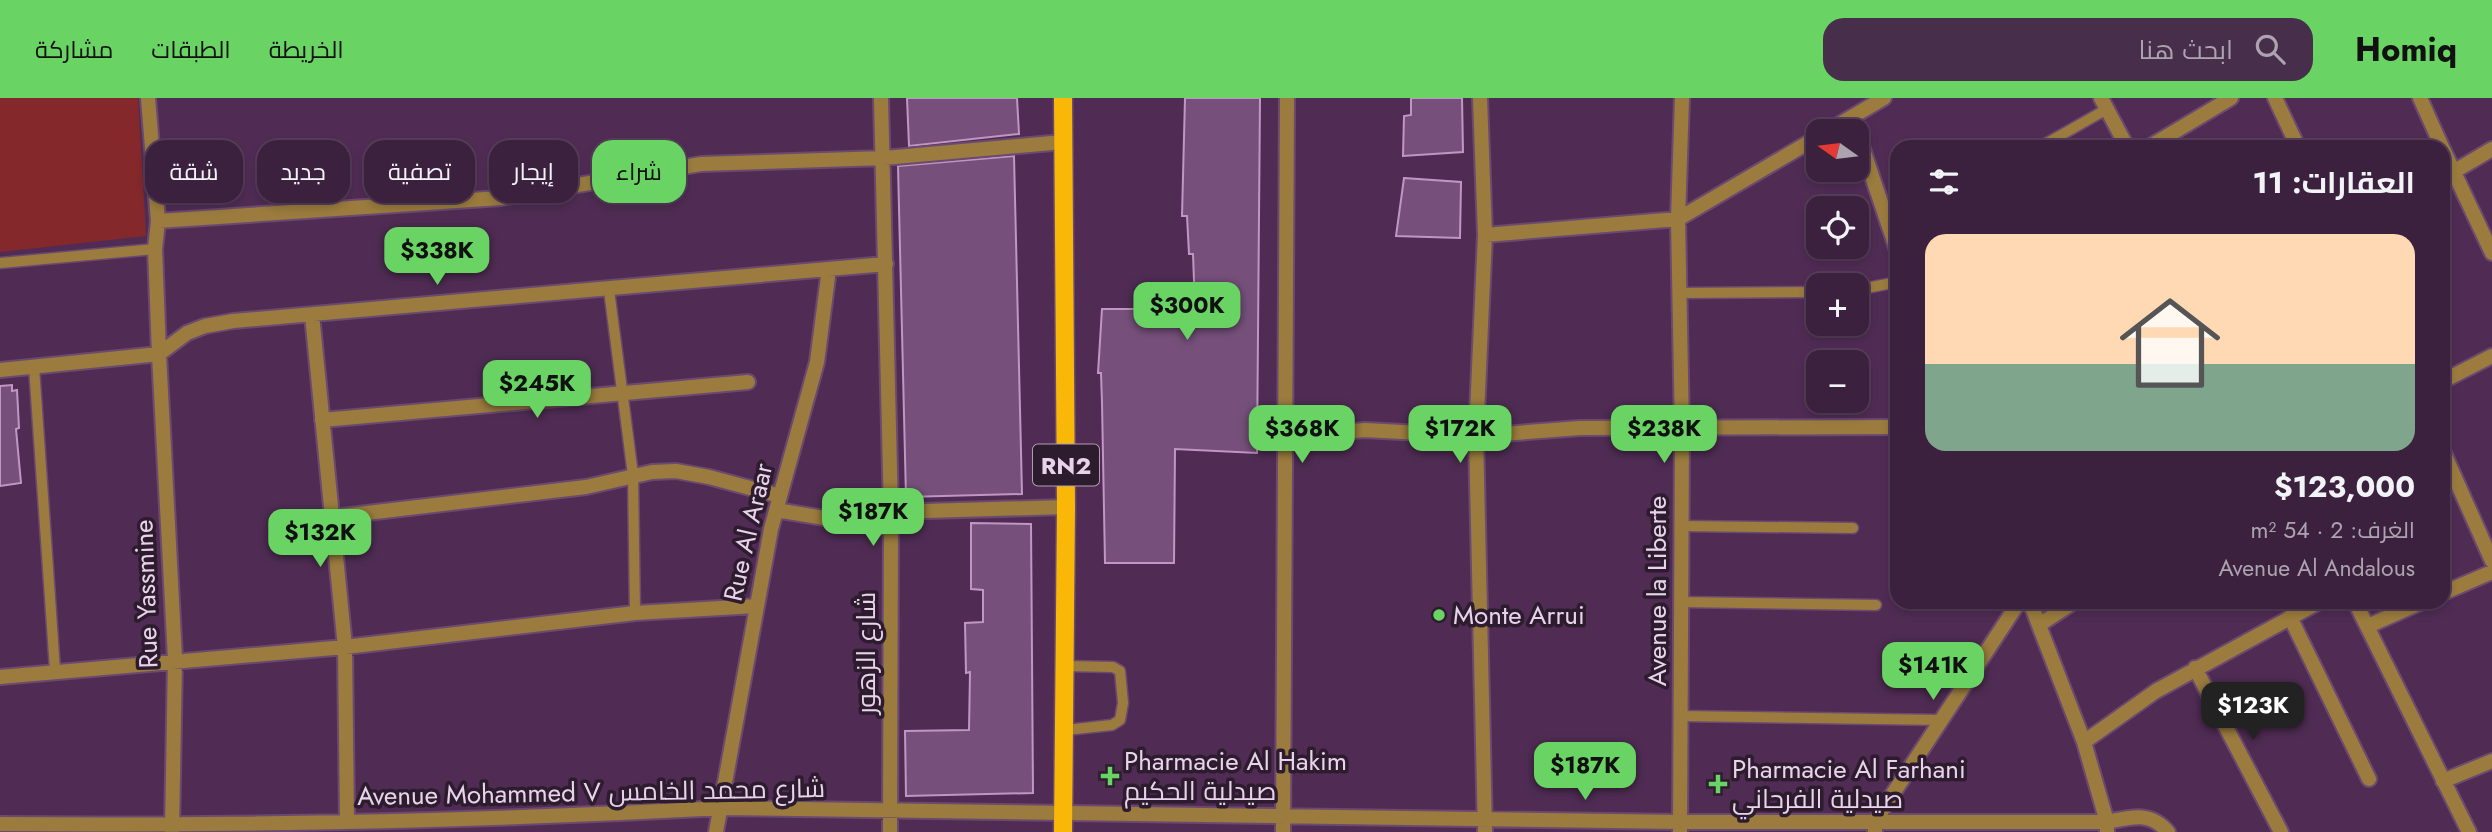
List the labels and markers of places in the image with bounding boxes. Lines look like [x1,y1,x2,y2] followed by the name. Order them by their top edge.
[388,228,486,287] pin: $338K
[1138,282,1236,342] pin: $300K
[488,360,586,420] pin: $245K
[1253,406,1351,465] pin: $368K
[1411,406,1509,465] pin: $172K
[1615,406,1713,465] pin: $238K
[824,489,922,548] pin: $187K
[271,510,369,569] pin: $132K
[1453,596,1585,634] place label: Monte Arrui
[1431,607,1447,623] marker: Monte Arrui
[1884,642,1982,702] pin: $141K
[2204,682,2302,742] pin: $123K
[1124,742,1347,810] place label: Pharmacie Al Hakim صيدلية الحكيم
[1536,742,1634,802] pin: $187K
[1732,750,1966,820] place label: Pharmacie Al Farhani صيدلية الفرحاني
[1102,768,1118,784] marker: Pharmacie Al Hakim صيدلية الحكيم
[1710,776,1726,792] marker: Pharmacie Al Farhani صيدلية الفرحاني

